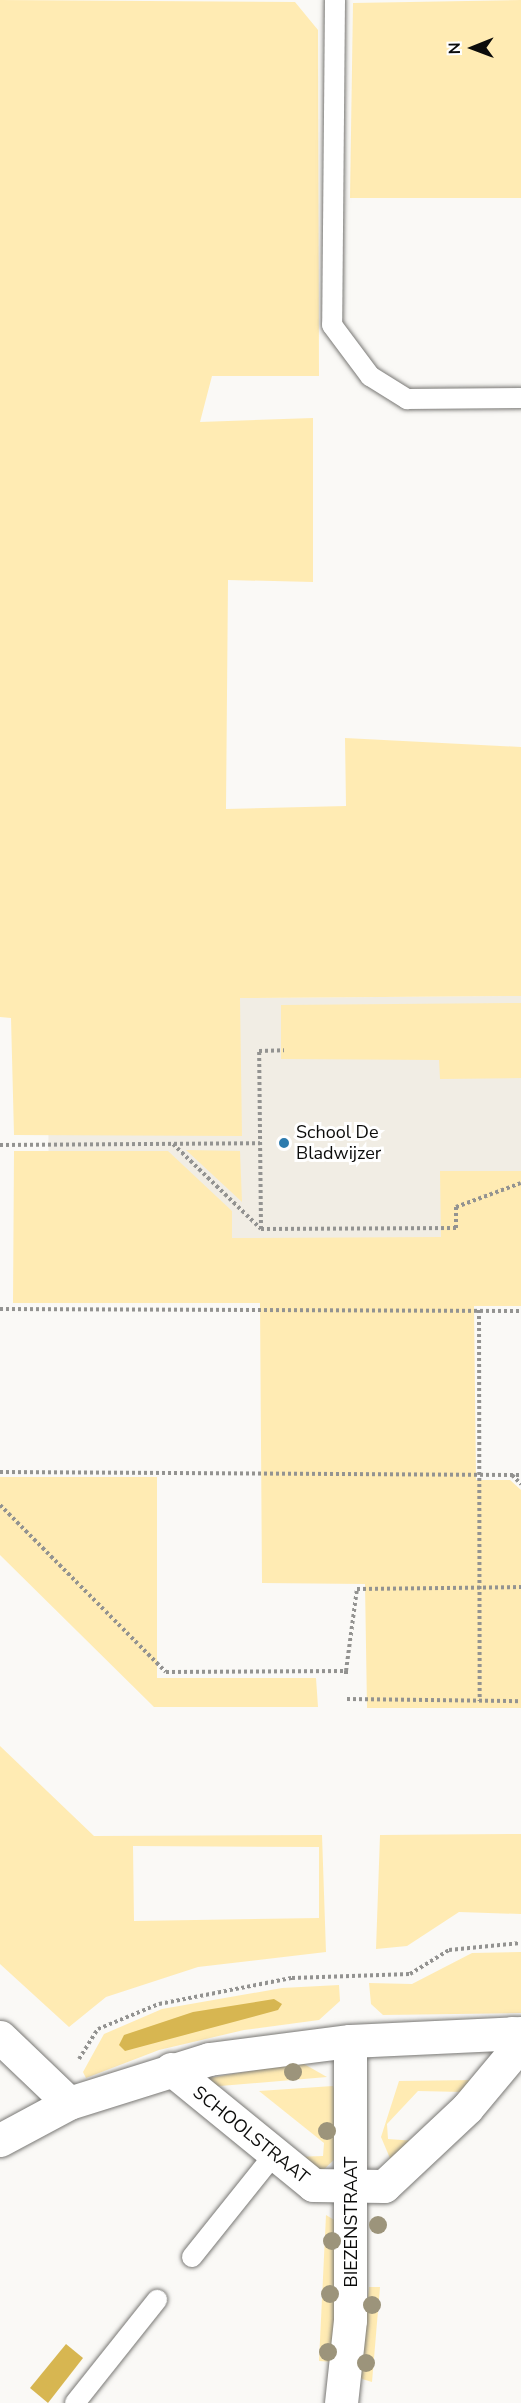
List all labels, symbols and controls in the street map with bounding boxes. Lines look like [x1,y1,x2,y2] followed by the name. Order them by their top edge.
[443,18,503,78] north arrow
[444,42,466,54] text: N
[296,1122,381,1164] place label: School De Bladwijzer
[277,1136,291,1150] marker: School De Bladwijzer
[189,2082,313,2188] street label: SCHOOLSTRAAT
[340,2157,362,2287] street label: BIEZENSTRAAT

